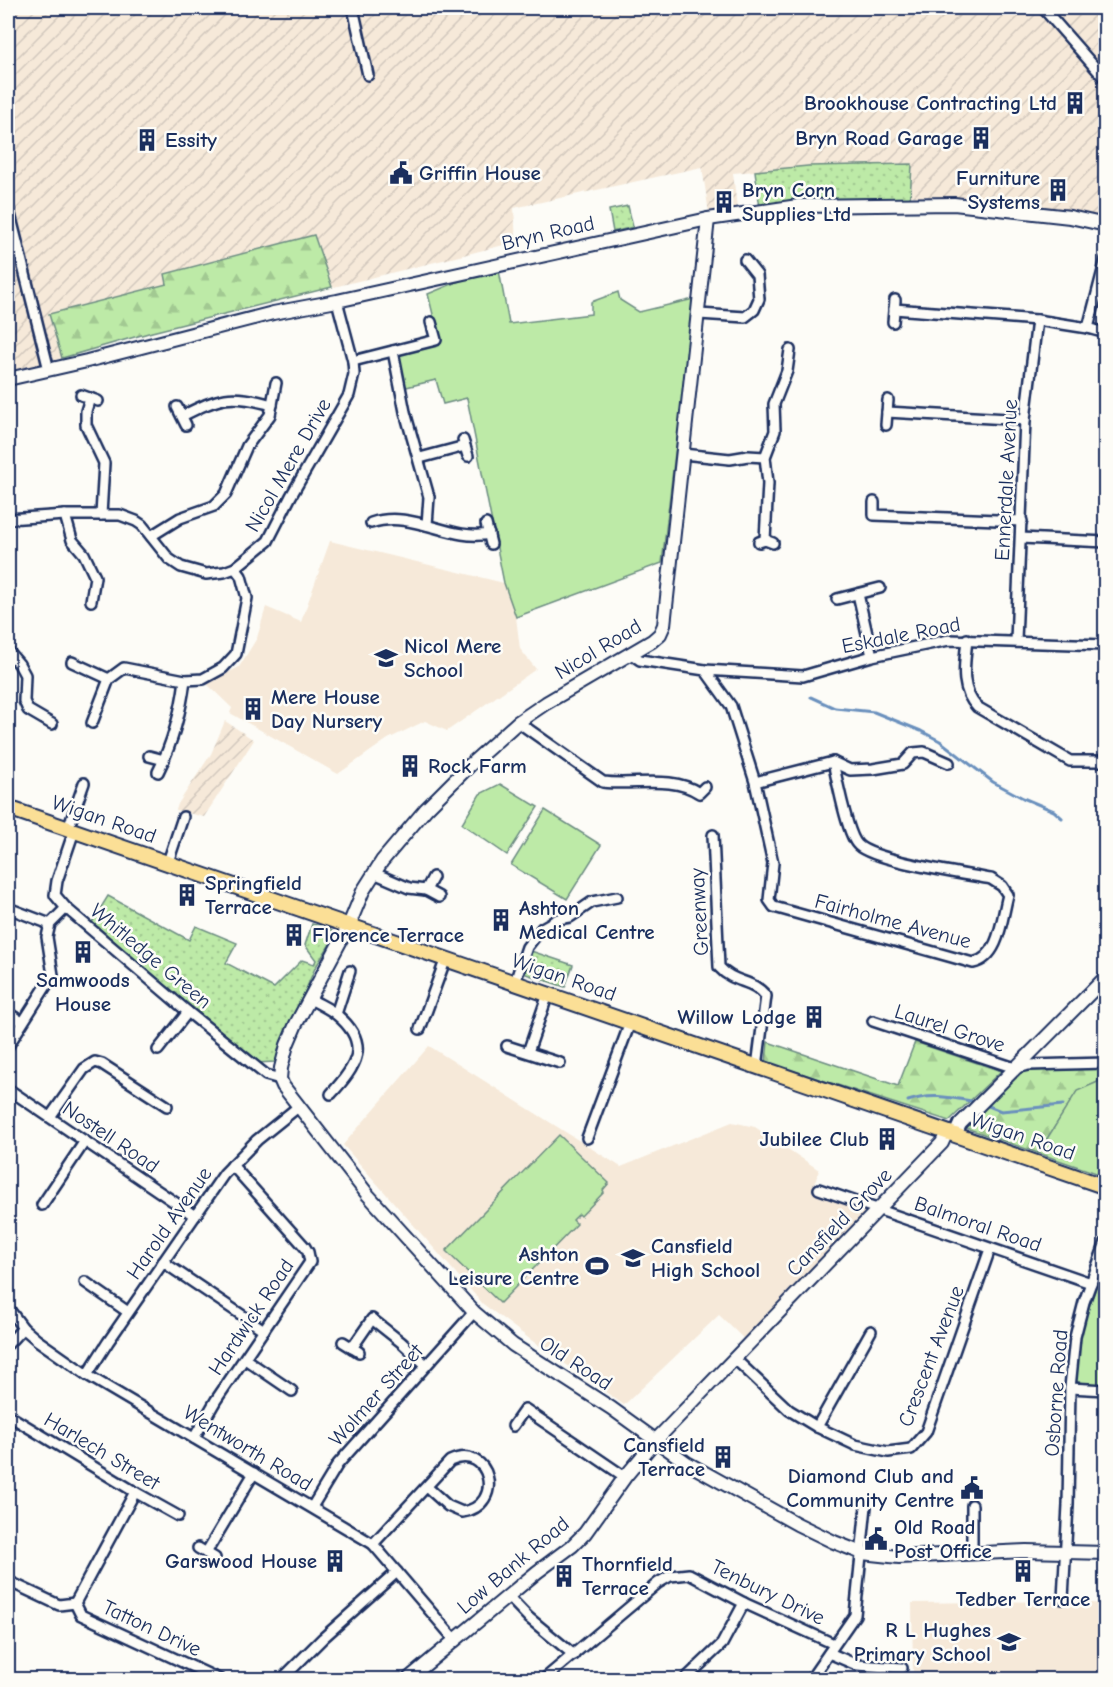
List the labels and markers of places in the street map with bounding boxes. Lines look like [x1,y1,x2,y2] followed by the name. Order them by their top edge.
[1062,90,1088,116] building icon: Brookhouse Contracting Ltd
[804,91,1057,115] place label: Brookhouse Contracting Ltd
[968,125,994,151] building icon: Bryn Road Garage
[795,126,963,150] place label: Bryn Road Garage
[134,127,160,153] building icon: Essity
[165,128,217,152] place label: Essity
[388,160,414,186] public building icon: Griffin House
[419,161,541,185] place label: Griffin House
[956,166,1040,214] place label: Furniture Systems
[1045,177,1071,203] building icon: Furniture Systems
[742,178,851,226] place label: Bryn Corn Supplies Ltd
[711,189,737,215] building icon: Bryn Corn Supplies Ltd
[404,634,501,682] place label: Nicol Mere School
[373,645,399,671] school or university icon: Nicol Mere School
[271,685,383,733] place label: Mere House Day Nursery
[240,696,266,722] building icon: Mere House Day Nursery
[397,753,423,779] building icon: Rock Farm
[428,754,527,778] place label: Rock Farm
[205,871,302,919] place label: Springfield Terrace
[174,882,200,908] building icon: Springfield Terrace
[519,896,655,944] place label: Ashton Medical Centre
[488,907,514,933] building icon: Ashton Medical Centre
[281,922,307,948] building icon: Florence Terrace
[312,923,464,947] place label: Florence Terrace
[70,939,96,965] building icon: Samwoods House
[36,968,130,1016] place label: Samwoods House
[801,1004,827,1030] building icon: Willow Lodge
[677,1005,796,1029] place label: Willow Lodge
[874,1126,900,1152] building icon: Jubilee Club
[760,1127,869,1151] place label: Jubilee Club
[651,1234,760,1282] place label: Cansfield High School
[448,1242,579,1290] place label: Ashton Leisure Centre
[620,1245,646,1271] school or university icon: Cansfield High School
[584,1253,610,1279] sports icon: Ashton Leisure Centre
[623,1433,705,1481] place label: Cansfield Terrace
[710,1444,736,1470] building icon: Cansfield Terrace
[786,1464,954,1512] place label: Diamond Club and Community Centre
[959,1475,985,1501] public building icon: Diamond Club and Community Centre
[894,1515,992,1563] place label: Old Road Post Office
[863,1526,889,1552] public building icon: Old Road Post Office
[322,1548,348,1574] building icon: Garswood House
[165,1549,317,1573] place label: Garswood House
[582,1552,673,1600] place label: Thornfield Terrace
[1010,1558,1036,1584] building icon: Tedber Terrace
[551,1563,577,1589] building icon: Thornfield Terrace
[956,1587,1090,1611] place label: Tedber Terrace
[854,1618,991,1666] place label: R L Hughes Primary School
[996,1629,1022,1655] school or university icon: R L Hughes Primary School

